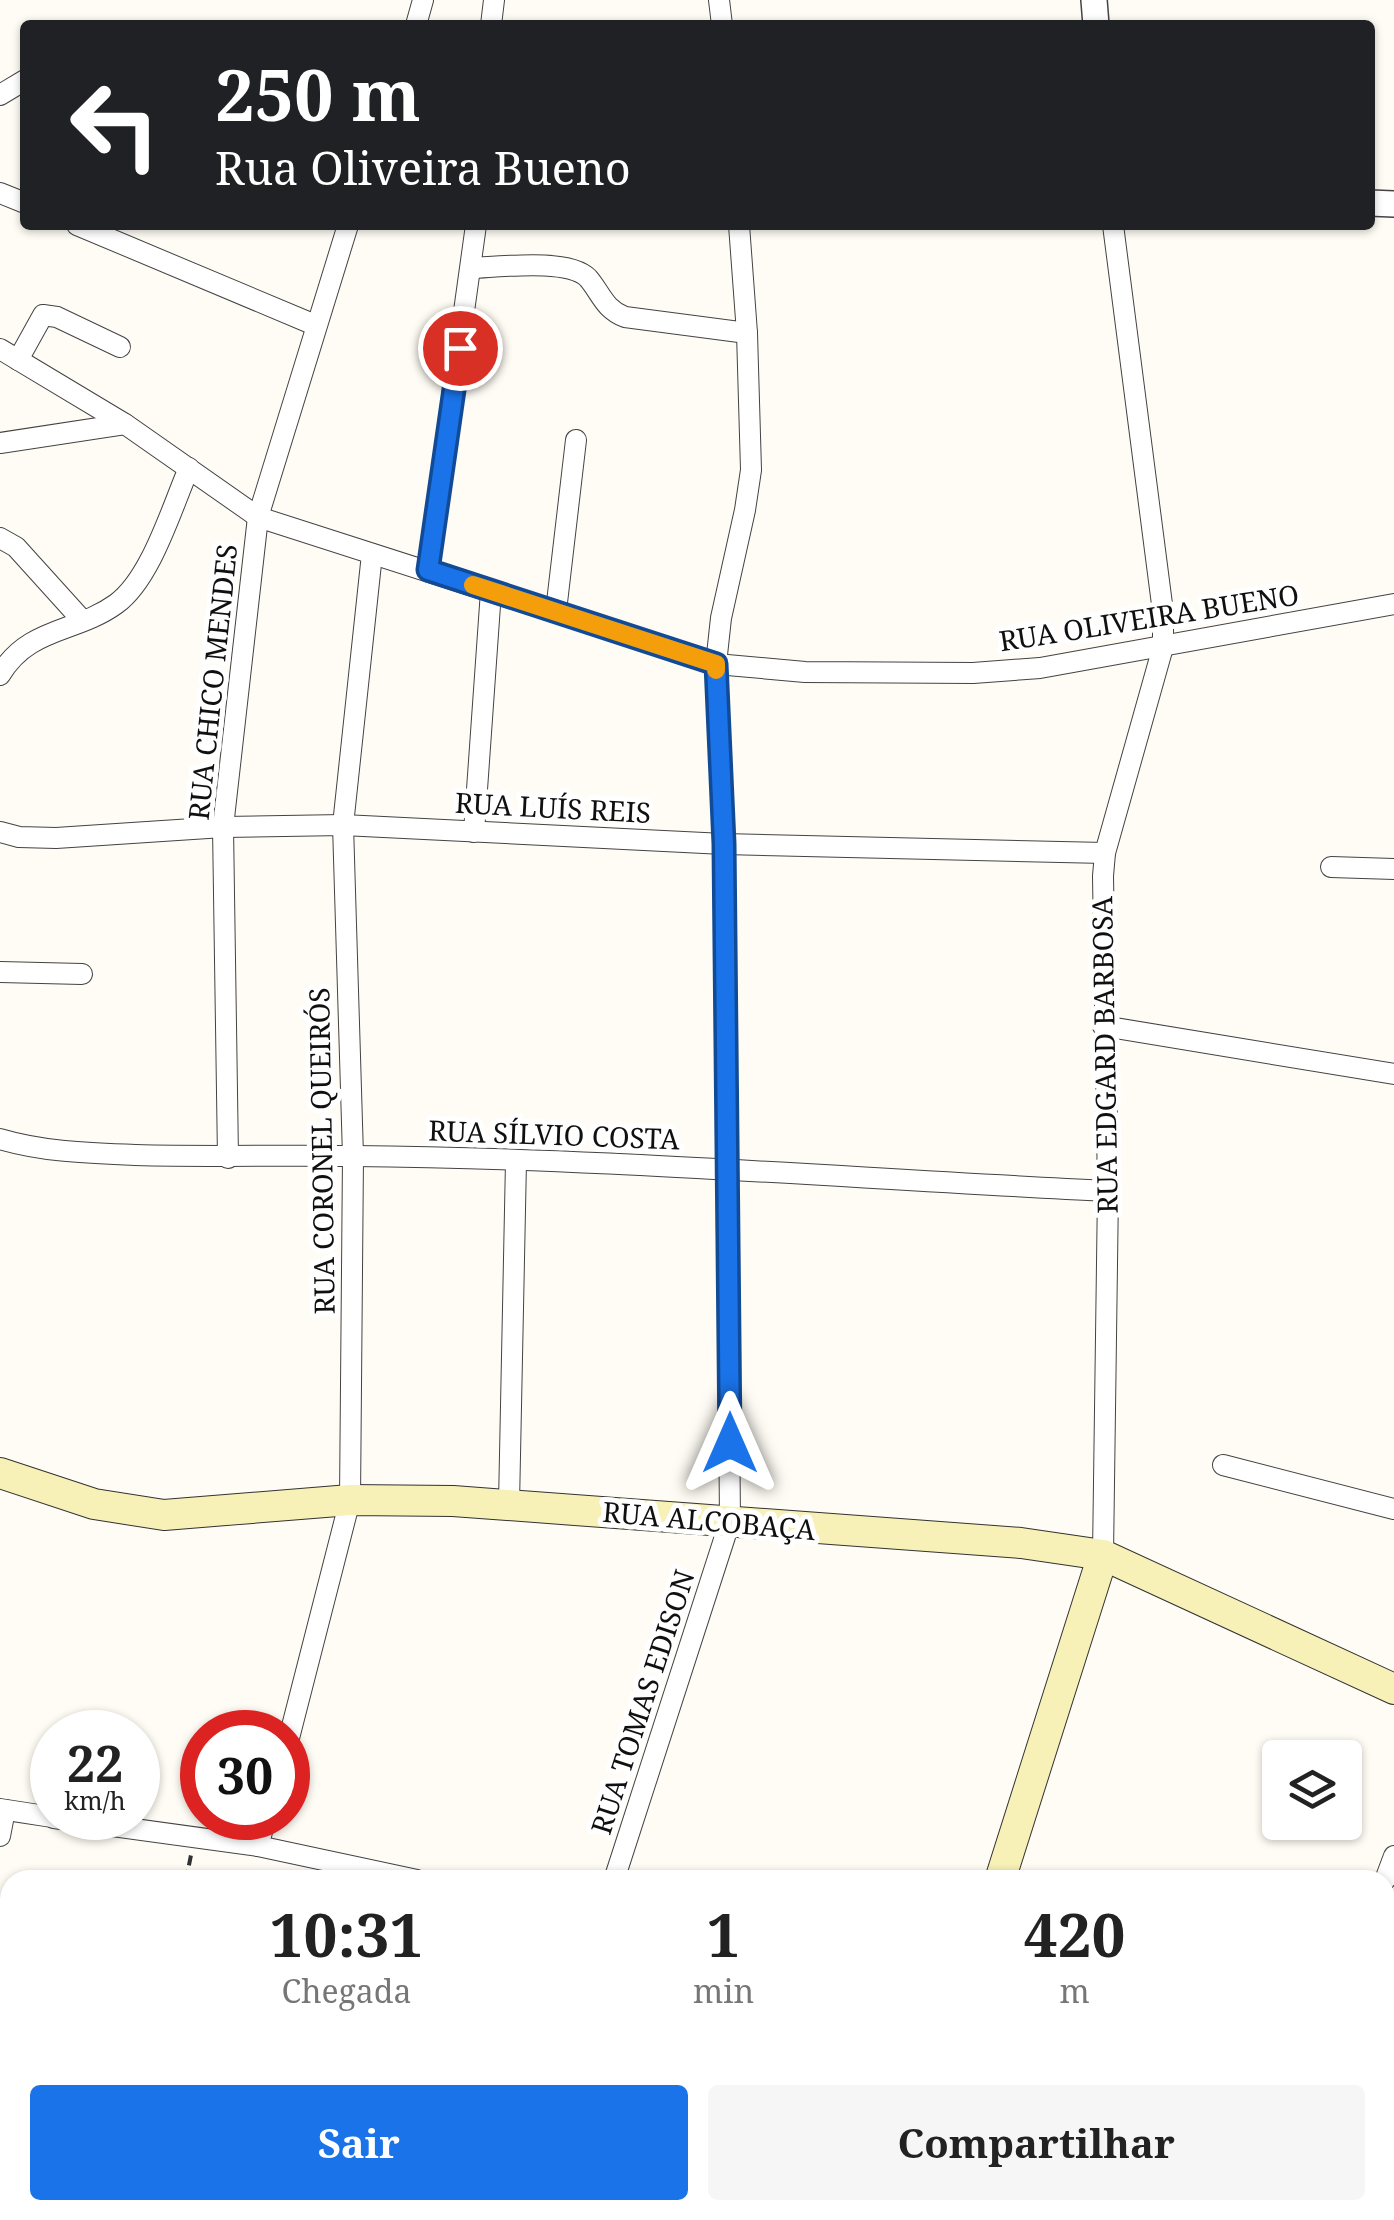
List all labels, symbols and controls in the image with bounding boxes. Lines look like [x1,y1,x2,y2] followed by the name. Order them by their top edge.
[215,46,421,142] text: 250 m
[50,60,180,190] icon: left
[215,137,631,198] text: Rua Oliveira Bueno
[418,306,503,391] pin
[433,321,488,376] icon: arrive
[179,542,245,822] street label: RUA CHICO MENDES
[996,575,1302,659] street label: RUA OLIVEIRA BUENO
[454,783,652,831] street label: RUA LUÍS REIS
[1082,896,1126,1214] street label: RUA EDGARD BARBOSA
[299,987,343,1315] street label: RUA CORONEL QUEIRÓS
[428,1111,681,1157] street label: RUA SÍLVIO COSTA
[678,1391,782,1495] position arrow
[601,1492,817,1548] street label: RUA ALCOBAÇA
[581,1565,703,1839] street label: RUA TOMAS EDISON
[180,1710,310,1840] speed limit sign: 30
[67,1729,123,1797] text: 22
[1262,1740,1362,1840] map controls
[1262,1740,1362,1840] button: layers
[64,1783,126,1817] text: km/h
[270,1893,423,1975] text: 10:31
[707,1893,741,1975] text: 1
[1024,1893,1125,1975] text: 420
[282,1969,411,2012] text: Chegada
[693,1969,754,2012] text: min
[1059,1969,1090,2012] text: m
[30,2085,688,2200] button: Sair
[708,2085,1365,2200] button: Compartilhar

